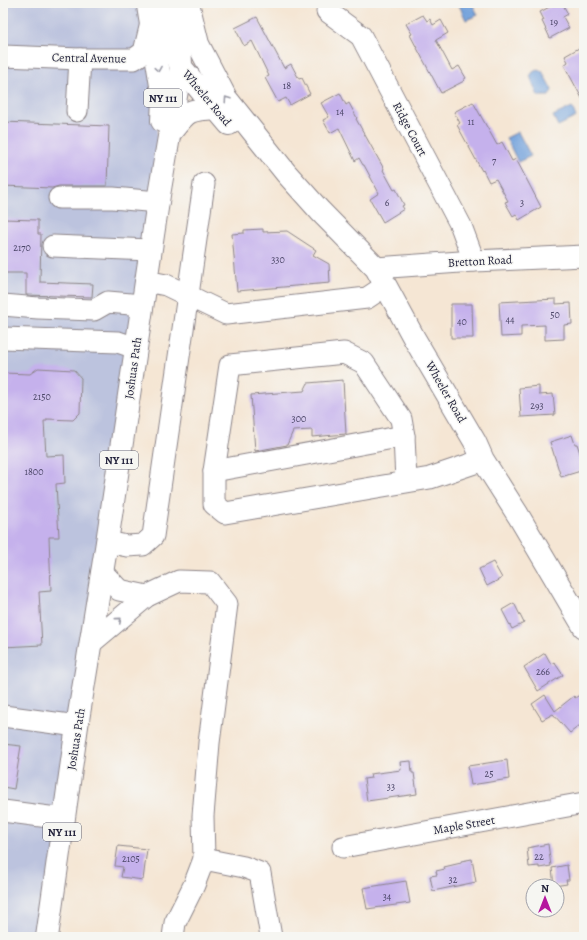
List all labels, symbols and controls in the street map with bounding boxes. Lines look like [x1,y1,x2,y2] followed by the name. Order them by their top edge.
[550,15,558,28] house number: 19
[52,49,126,67] street label: Central Avenue
[153,66,162,72] one-way arrow
[178,66,235,130] street label: Wheeler Road
[283,79,291,92] house number: 18
[144,89,182,107] road number: NY 111
[224,96,232,103] one-way arrow
[389,99,431,159] street label: Ridge Court
[336,105,344,118] house number: 14
[468,115,475,128] house number: 11
[492,154,497,167] house number: 7
[385,196,390,209] house number: 6
[520,196,524,209] house number: 3
[13,241,31,254] house number: 2170
[447,251,513,271] street label: Bretton Road
[271,253,285,266] house number: 330
[550,308,560,321] house number: 50
[505,313,515,326] house number: 44
[457,315,467,328] house number: 40
[121,335,145,400] street label: Joshuas Path
[421,357,470,426] street label: Wheeler Road
[33,390,51,403] house number: 2150
[530,399,544,412] house number: 293
[292,412,306,425] house number: 300
[100,451,138,469] road number: NY 111
[25,465,43,478] house number: 1800
[114,617,121,624] one-way arrow
[536,665,550,678] house number: 266
[63,706,89,771] street label: Joshuas Path
[484,767,494,780] house number: 25
[387,780,395,793] house number: 33
[432,812,496,838] street label: Maple Street
[43,823,81,841] road number: NY 111
[534,850,544,863] house number: 22
[122,852,140,865] house number: 2105
[449,873,458,886] house number: 32
[525,878,565,918] north arrow
[541,881,549,896] text: N
[383,890,392,903] house number: 34

